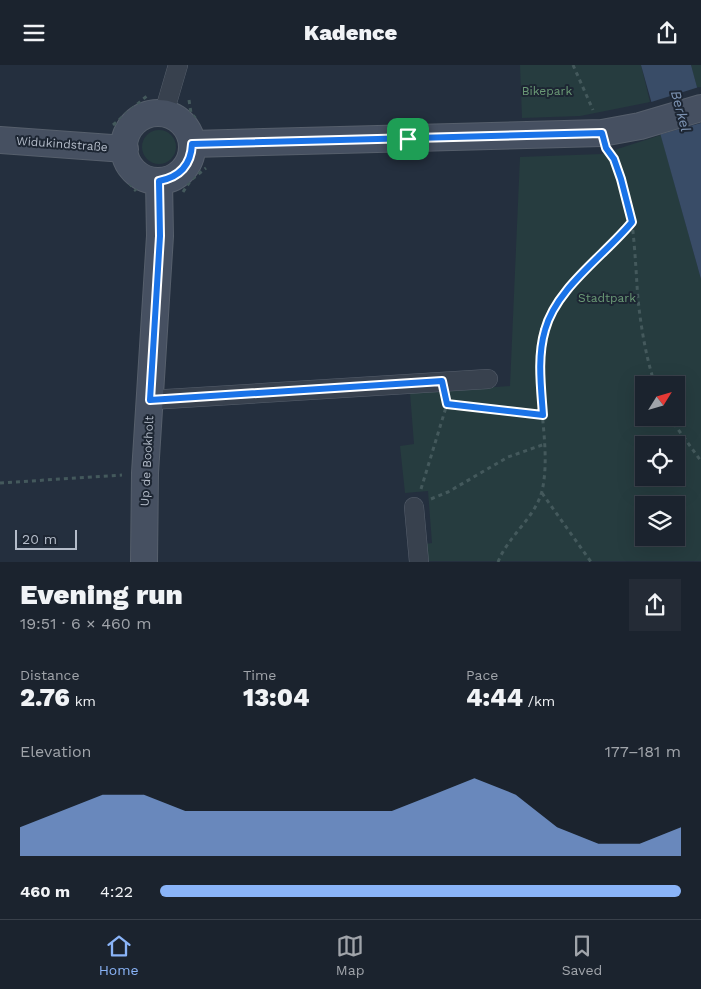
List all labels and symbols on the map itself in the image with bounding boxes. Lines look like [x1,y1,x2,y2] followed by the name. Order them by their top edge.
[522,84,572,98] park label: Bikepark
[668,89,694,133] water label: Berkel
[387,118,429,160] pin
[16,134,108,154] street label: Widukindstraße
[578,291,636,305] park label: Stadtpark
[635,376,685,426] north arrow
[138,415,156,507] street label: Up de Bookholt
[15,527,78,550] scale bar

